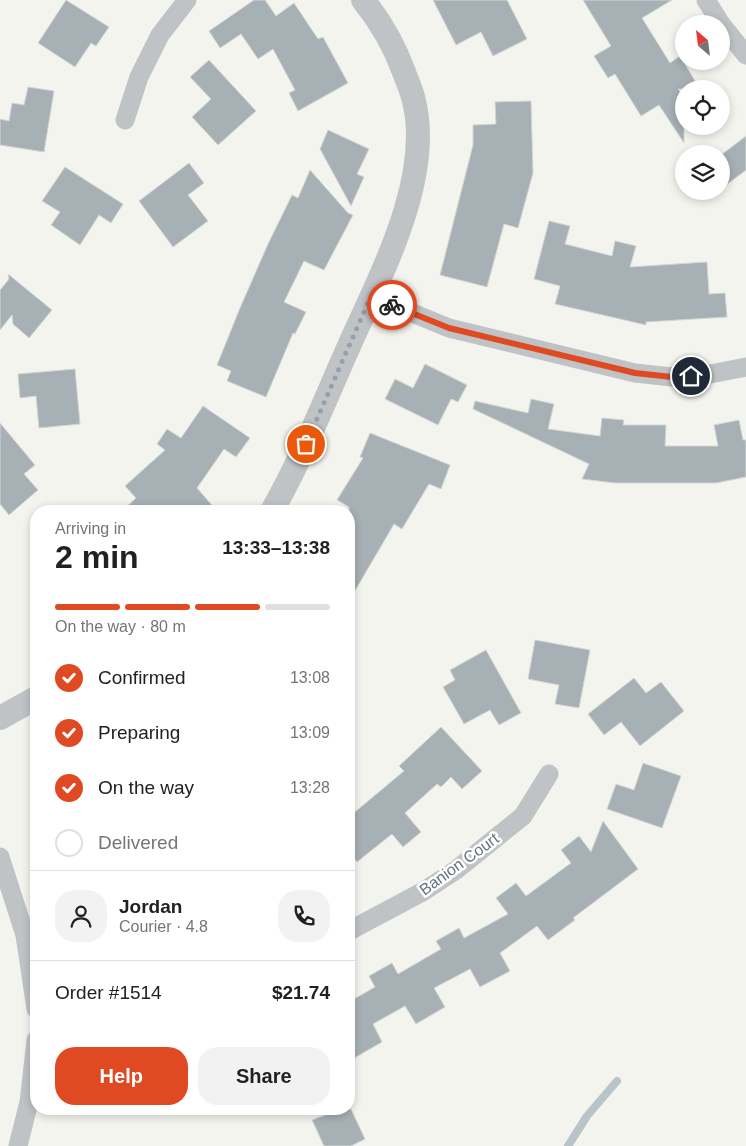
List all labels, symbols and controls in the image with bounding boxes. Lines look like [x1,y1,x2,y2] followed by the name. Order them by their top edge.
[675,15,730,70] north arrow
[675,15,730,200] map controls
[675,80,730,135] button: locate
[675,145,730,200] button: layers
[367,280,417,330] courier
[378,291,406,319] icon: bike
[670,355,712,397] pin
[677,362,705,390] icon: home
[285,423,327,465] pin
[292,430,320,458] icon: bag
[55,520,126,537] text: Arriving in
[222,537,330,558] text: 13:33–13:38
[55,539,139,575] text: 2 min
[55,618,186,635] text: On the way · 80 m
[55,664,83,692] icon: check
[98,667,186,688] text: Confirmed
[290,669,330,686] text: 13:08
[55,719,83,747] icon: check
[98,722,180,743] text: Preparing
[290,724,330,741] text: 13:09
[55,774,83,802] icon: check
[98,777,194,798] text: On the way
[290,779,330,796] text: 13:28
[416,829,502,898] street label: Banion Court
[98,832,178,853] text: Delivered
[55,890,107,942] button: person
[278,890,330,942] button: phone
[119,896,182,917] text: Jordan
[119,918,208,935] text: Courier · 4.8
[55,982,162,1003] text: Order #1514
[272,982,330,1003] text: $21.74
[55,1047,188,1105] button: Help
[198,1047,330,1105] button: Share

